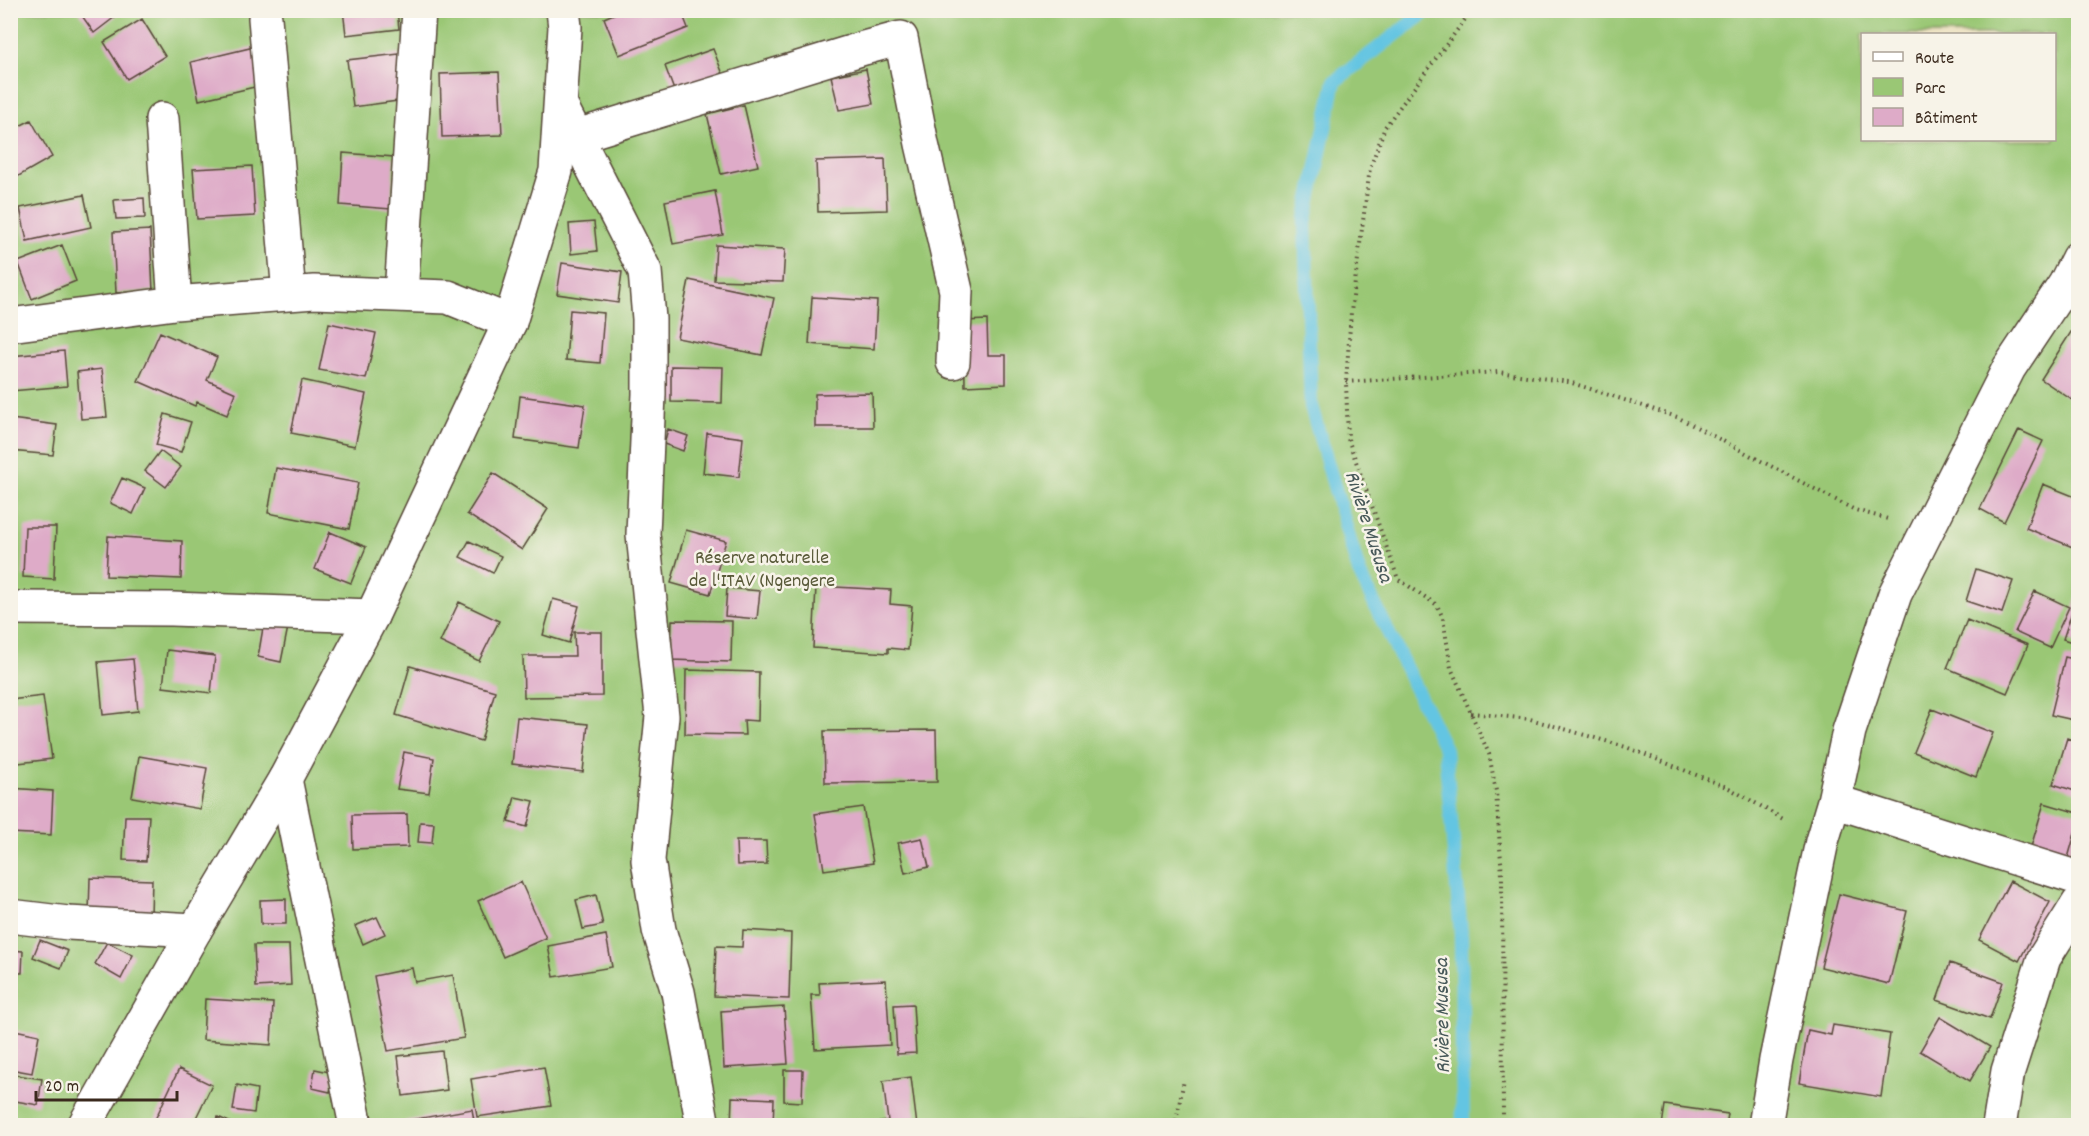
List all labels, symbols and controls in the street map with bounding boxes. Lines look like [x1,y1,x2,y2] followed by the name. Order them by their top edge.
[1861,33,2056,141] legend
[1915,47,1954,72] text: Route
[1915,77,1946,102] text: Parc
[1915,107,1978,132] text: Bâtiment
[1335,467,1400,588] water label: Rivière Mususa
[689,545,835,596] park label: Réserve naturelle de l'ITAV (Ngengere
[1428,957,1460,1074] water label: Rivière Mususa
[36,1064,177,1102] scale bar
[45,1075,79,1100] text: 20 m

